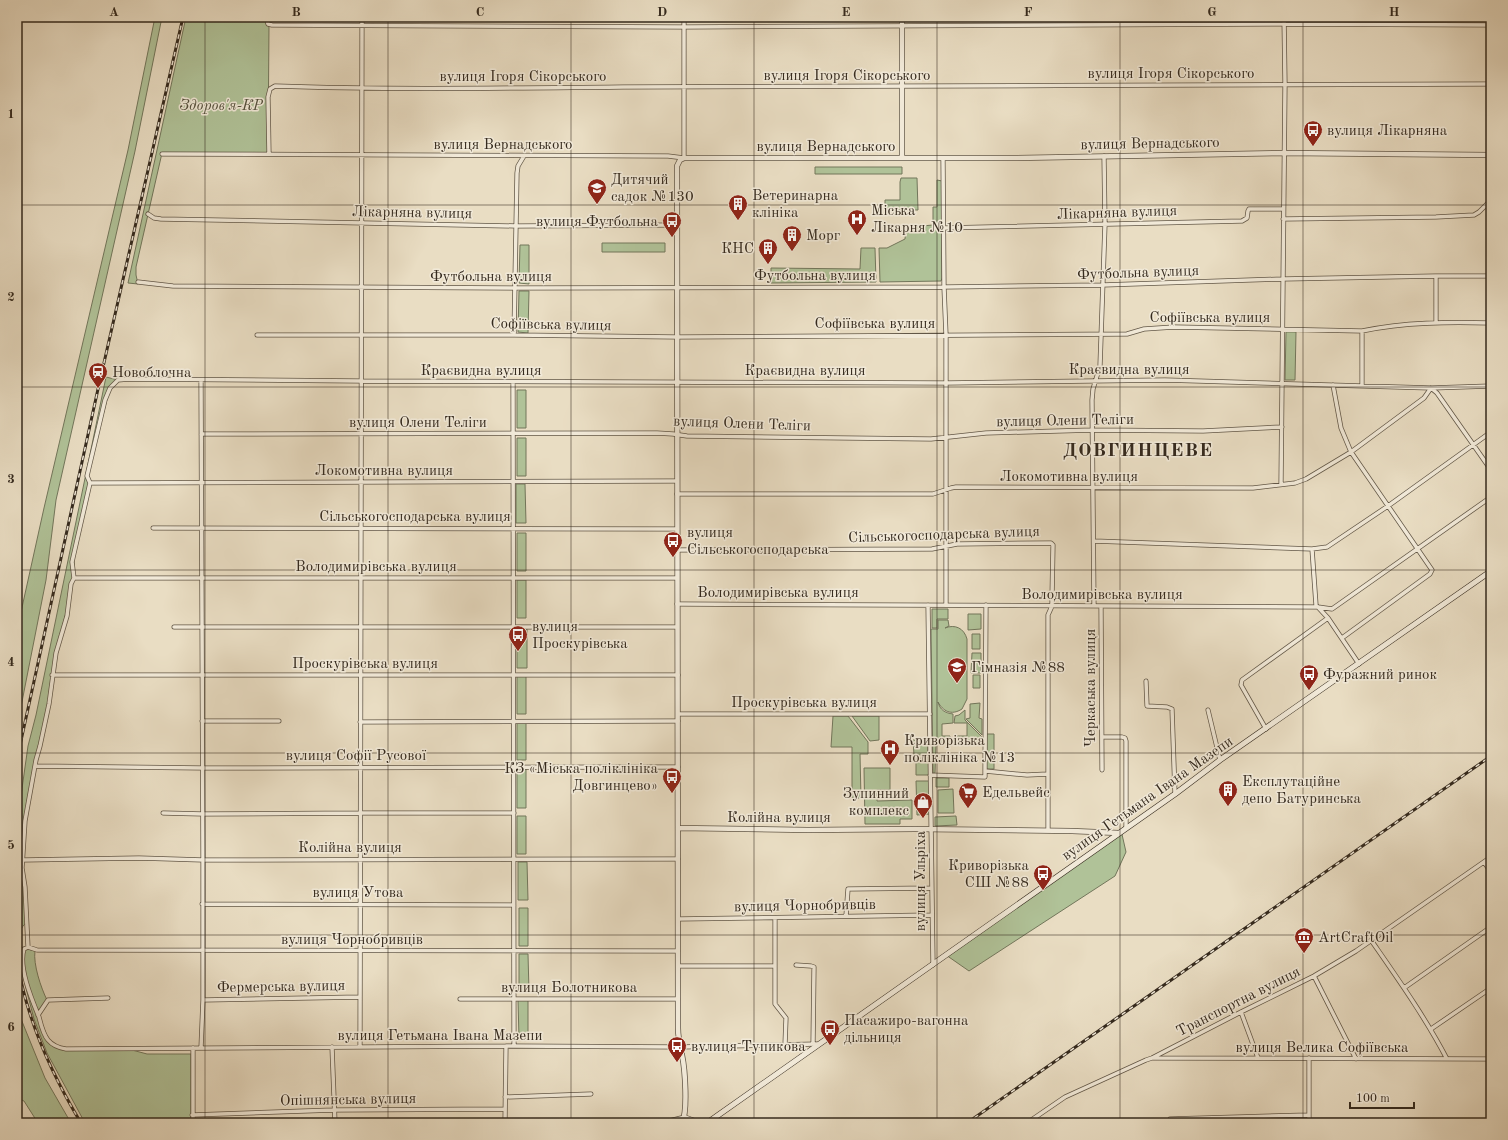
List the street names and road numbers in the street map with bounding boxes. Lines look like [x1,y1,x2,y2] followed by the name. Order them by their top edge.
[1088,67,1254,82] street label: вулиця Ігоря Сікорського
[764,69,930,84] street label: вулиця Ігоря Сікорського
[440,70,606,85] street label: вулиця Ігоря Сікорського
[1080,136,1220,153] street label: вулиця Вернадського
[433,138,573,153] street label: вулиця Вернадського
[756,140,896,155] street label: вулиця Вернадського
[1057,204,1178,223] street label: Лікарняна вулиця
[352,205,472,222] street label: Лікарняна вулиця
[1077,264,1200,283] street label: Футбольна вулиця
[754,269,876,284] street label: Футбольна вулиця
[430,270,552,285] street label: Футбольна вулиця
[1150,311,1271,326] street label: Софіївська вулиця
[490,317,612,334] street label: Софіївська вулиця
[815,317,936,332] street label: Софіївська вулиця
[1068,363,1190,378] street label: Краєвидна вулиця
[420,364,542,379] street label: Краєвидна вулиця
[744,364,866,379] street label: Краєвидна вулиця
[996,413,1134,430] street label: вулиця Олени Теліги
[673,415,811,434] street label: вулиця Олени Теліги
[349,416,487,431] street label: вулиця Олени Теліги
[315,464,453,479] street label: Локомотивна вулиця
[1000,470,1138,485] street label: Локомотивна вулиця
[319,510,511,525] street label: Сільськогосподарська вулиця
[848,525,1040,546] street label: Сільськогосподарська вулиця
[295,560,457,575] street label: Володимирівська вулиця
[697,586,859,601] street label: Володимирівська вулиця
[1021,588,1183,603] street label: Володимирівська вулиця
[1084,629,1099,747] street label: Черкаська вулиця
[292,657,438,672] street label: Проскурівська вулиця
[731,696,877,711] street label: Проскурівська вулиця
[1060,734,1236,864] street label: вулиця Гетьмана Івана Мазепи
[286,749,427,764] street label: вулиця Софії Русової
[727,811,831,826] street label: Колійна вулиця
[914,830,929,931] street label: вулиця Ульріха
[298,841,402,856] street label: Колійна вулиця
[313,886,404,901] street label: вулиця Утова
[734,898,876,915] street label: вулиця Чорнобривців
[281,933,423,948] street label: вулиця Чорнобривців
[1174,964,1303,1040] street label: Транспортна вулиця
[217,979,346,996] street label: Фермерська вулиця
[501,981,638,996] street label: вулиця Болотникова
[338,1029,542,1044] street label: вулиця Гетьмана Івана Мазепи
[1236,1041,1409,1056] street label: вулиця Велика Софіївська
[280,1092,416,1109] street label: Опішнянська вулиця

